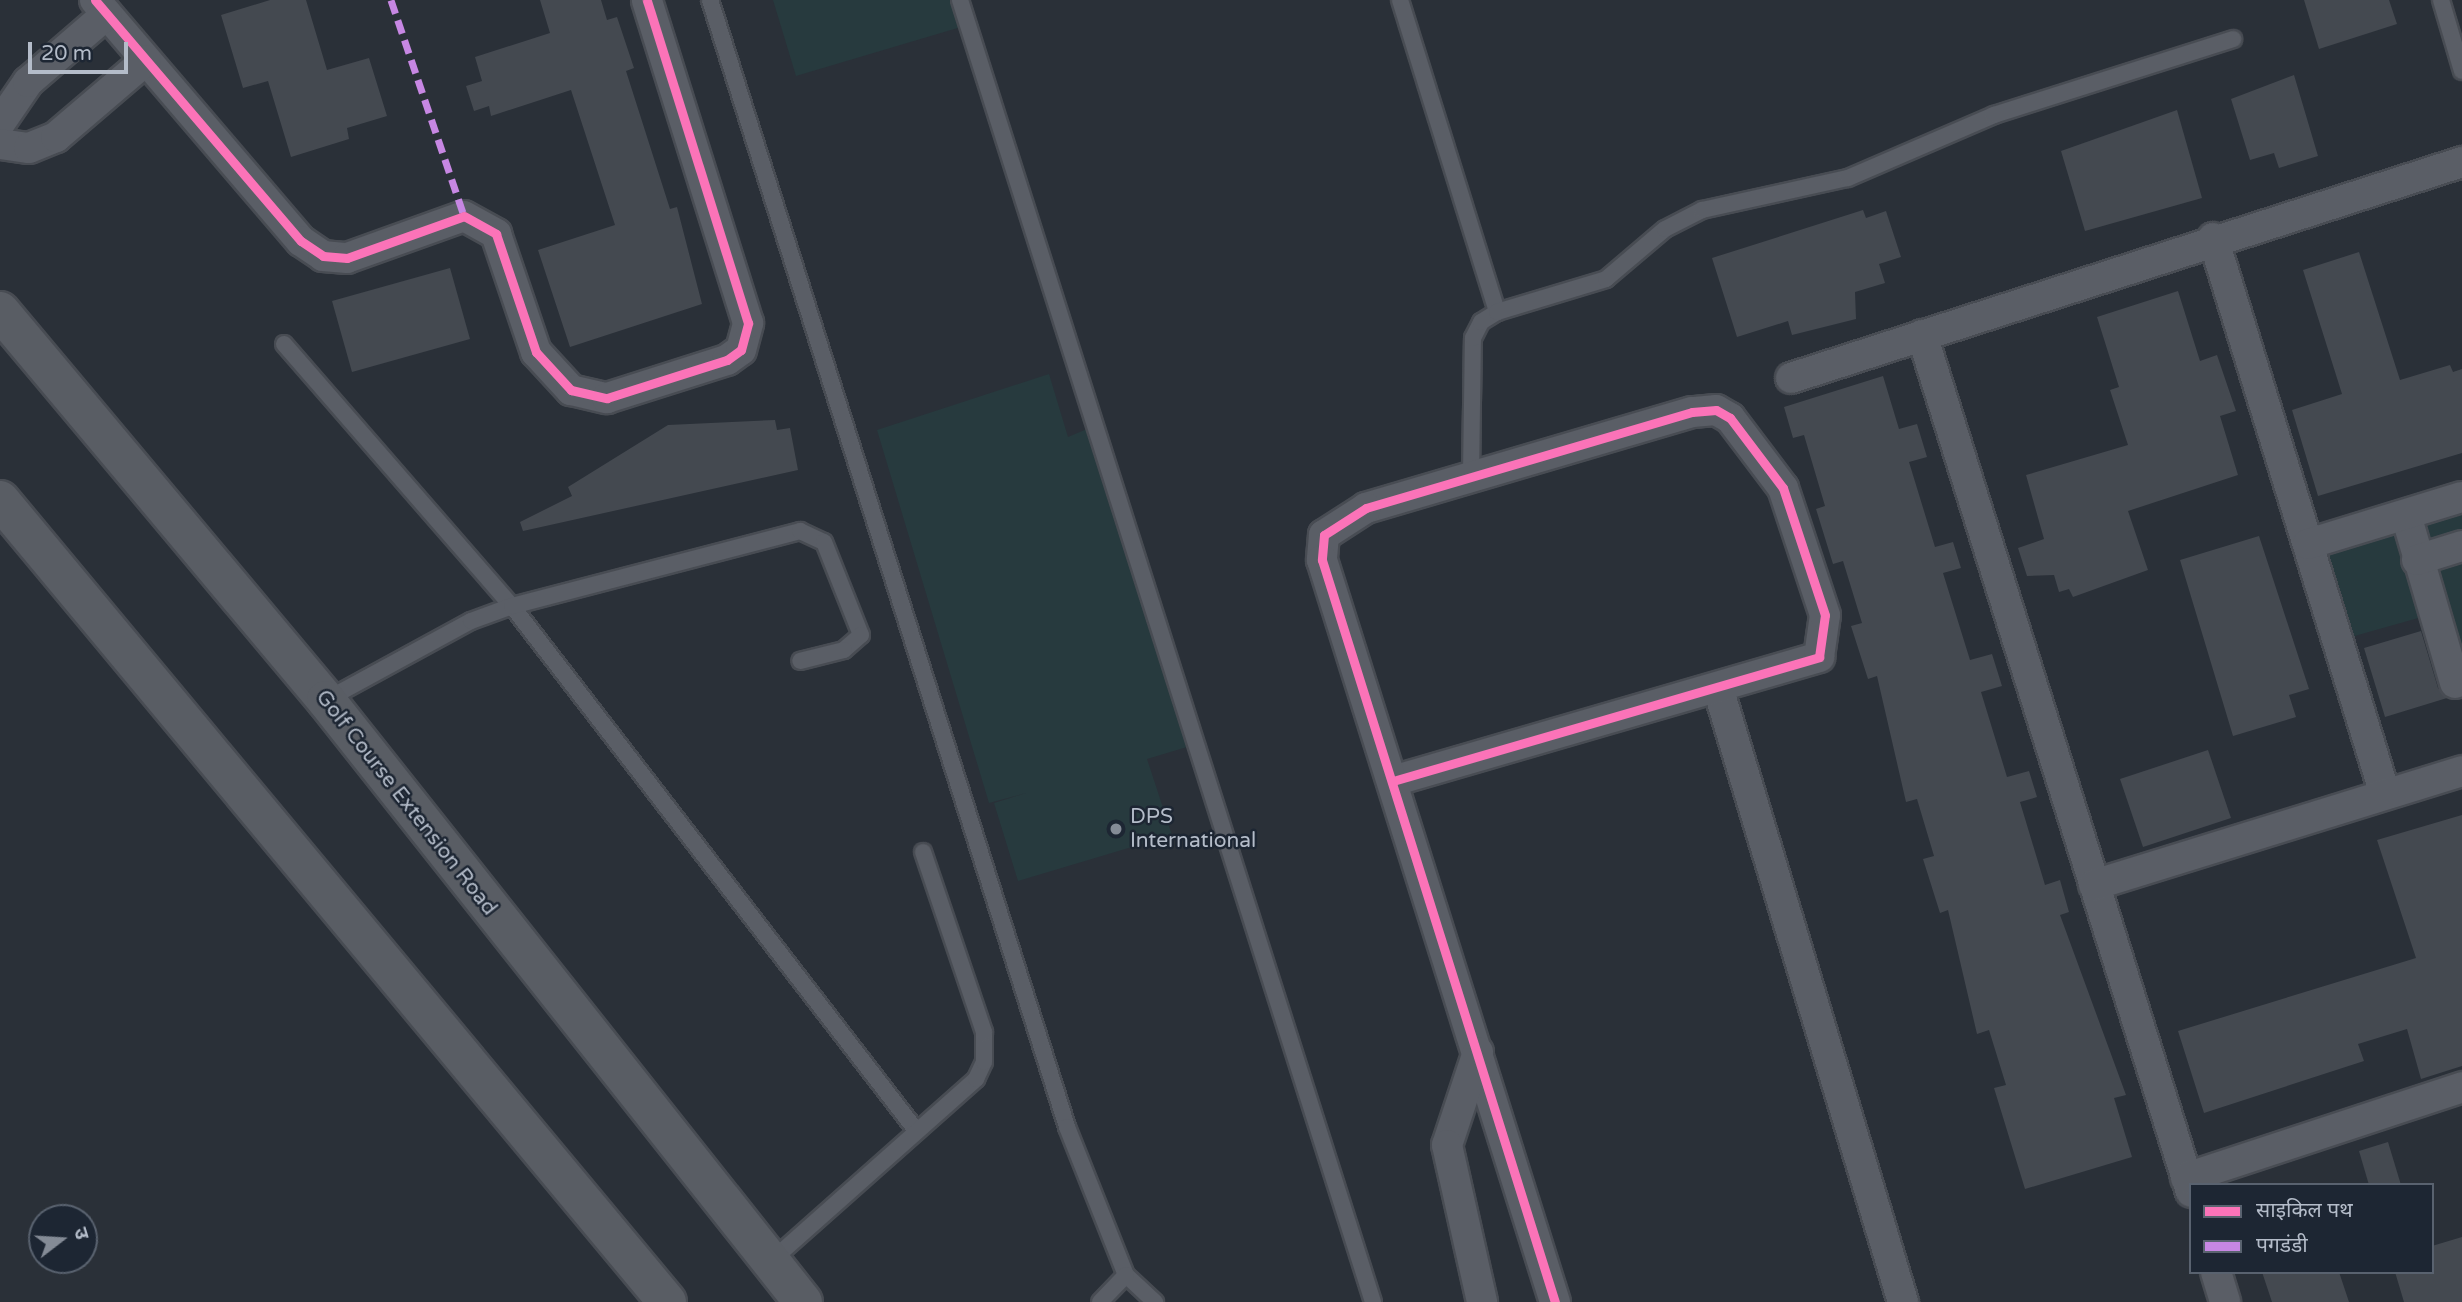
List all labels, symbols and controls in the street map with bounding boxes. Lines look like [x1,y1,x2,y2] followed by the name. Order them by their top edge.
[32,28,131,72] scale bar
[41,41,92,66] text: 20 m
[310,685,502,921] street label: Golf Course Extension Road
[1130,804,1256,854] place label: DPS International
[1108,821,1124,837] marker: DPS International
[2189,1183,2434,1274] legend
[2256,1198,2353,1223] text: साइकिल पथ
[28,1204,98,1274] north arrow
[69,1225,93,1242] text: उ
[2256,1233,2308,1258] text: पगडंडी

